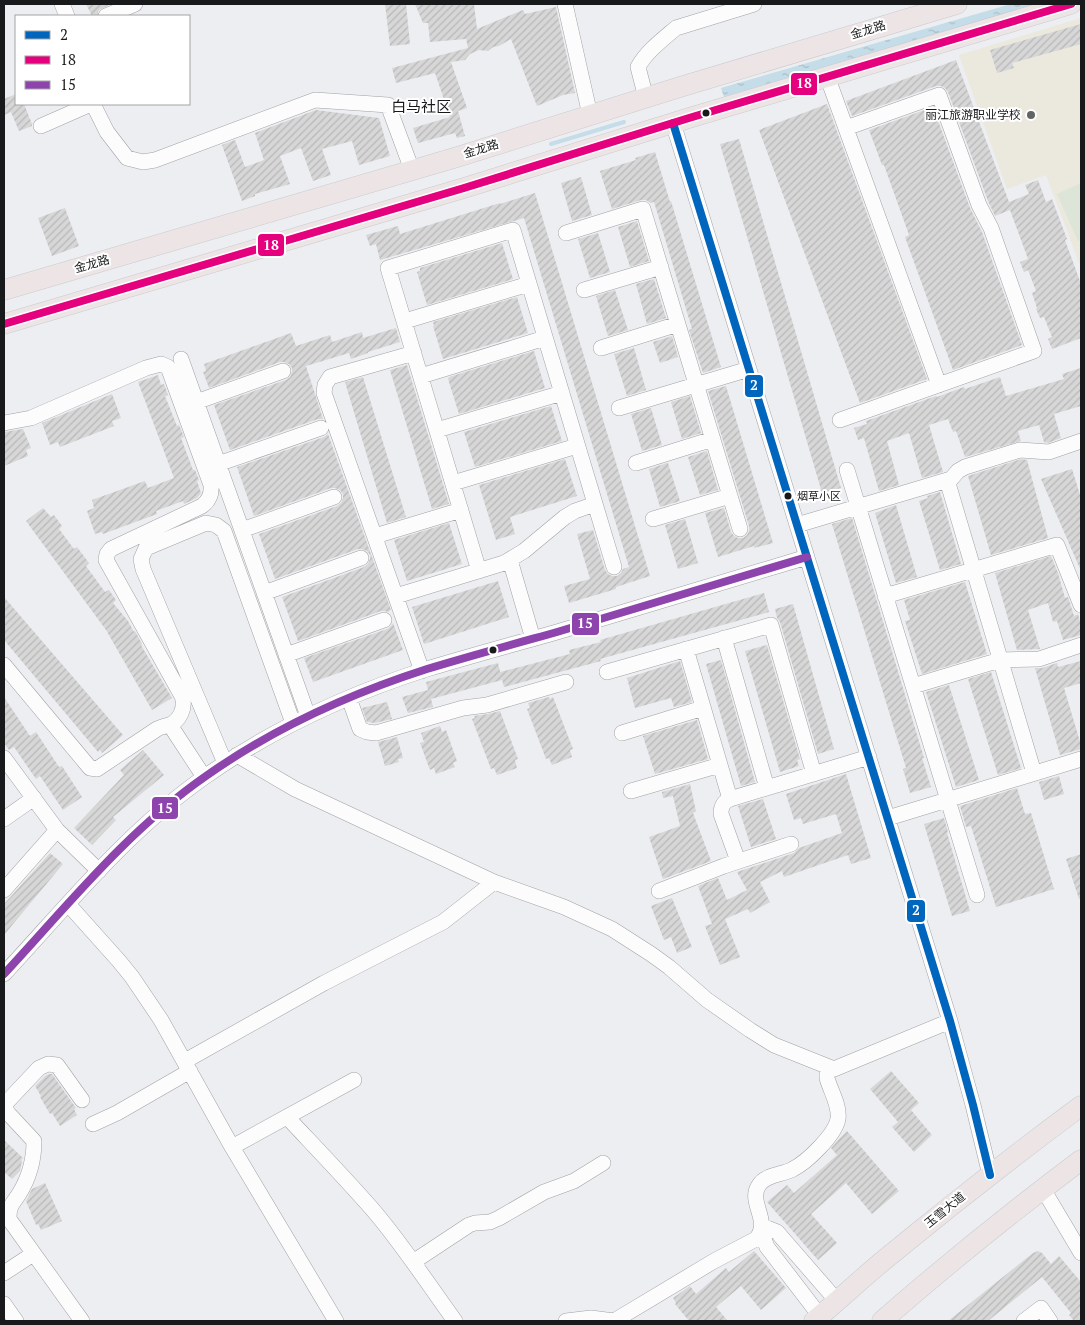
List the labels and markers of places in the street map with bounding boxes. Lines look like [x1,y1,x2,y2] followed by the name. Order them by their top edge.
[925,107,1021,122] place label: 丽江旅游职业学校
[701,108,711,118] unlabelled marker
[1025,109,1037,121] marker: 丽江旅游职业学校
[797,489,841,503] place label: 烟草小区
[783,491,793,501] marker: 烟草小区
[488,645,498,655] unlabelled marker

